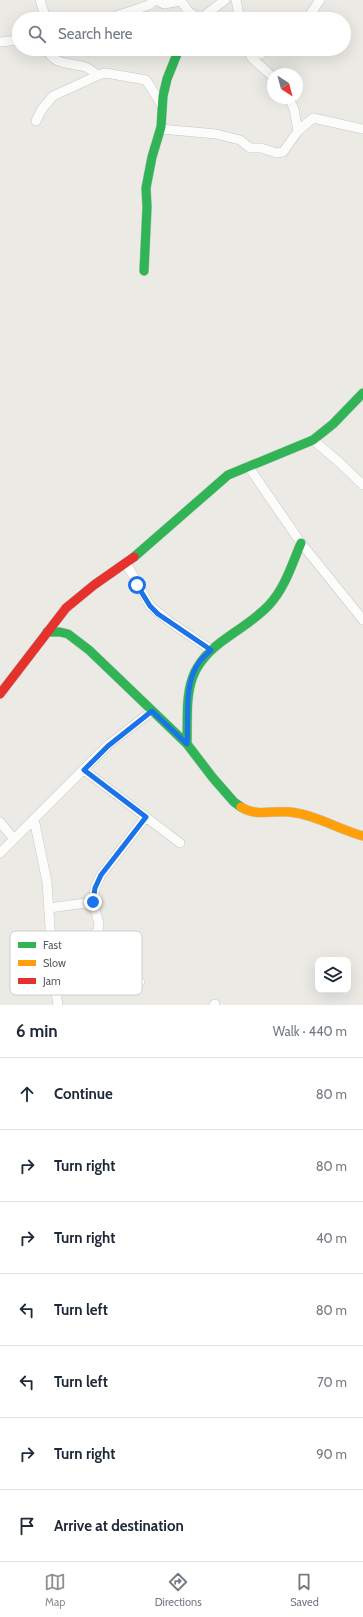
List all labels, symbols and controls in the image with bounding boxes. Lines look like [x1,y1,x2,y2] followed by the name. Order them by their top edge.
[12,12,351,56] search box
[26,23,48,45] icon: search
[58,25,133,43] text: Search here
[267,68,303,104] north arrow
[128,576,146,594] route start
[84,893,102,911] route end
[10,931,142,995] legend
[43,938,62,952] text: Fast
[43,956,66,970] text: Slow
[315,957,351,993] map controls
[315,957,351,993] button: layers
[42,974,61,988] text: Jam
[16,1021,58,1041] text: 6 min
[273,1023,347,1039] text: Walk · 440 m
[16,1083,38,1105] icon: ahead
[54,1085,113,1103] text: Continue
[316,1086,347,1102] text: 80 m
[16,1155,38,1177] icon: right
[54,1157,115,1175] text: Turn right
[316,1158,347,1174] text: 80 m
[16,1227,38,1249] icon: right
[54,1229,115,1247] text: Turn right
[316,1230,347,1246] text: 40 m
[16,1299,38,1321] icon: left
[54,1301,108,1319] text: Turn left
[316,1302,347,1318] text: 80 m
[16,1371,38,1393] icon: left
[54,1373,108,1391] text: Turn left
[317,1374,347,1390] text: 70 m
[16,1443,38,1465] icon: right
[54,1445,115,1463] text: Turn right
[316,1446,347,1462] text: 90 m
[16,1515,38,1537] icon: arrive
[54,1517,184,1535] text: Arrive at destination
[44,1571,66,1609] tab: Map
[155,1571,202,1609] tab: Directions
[290,1571,319,1609] tab: Saved

